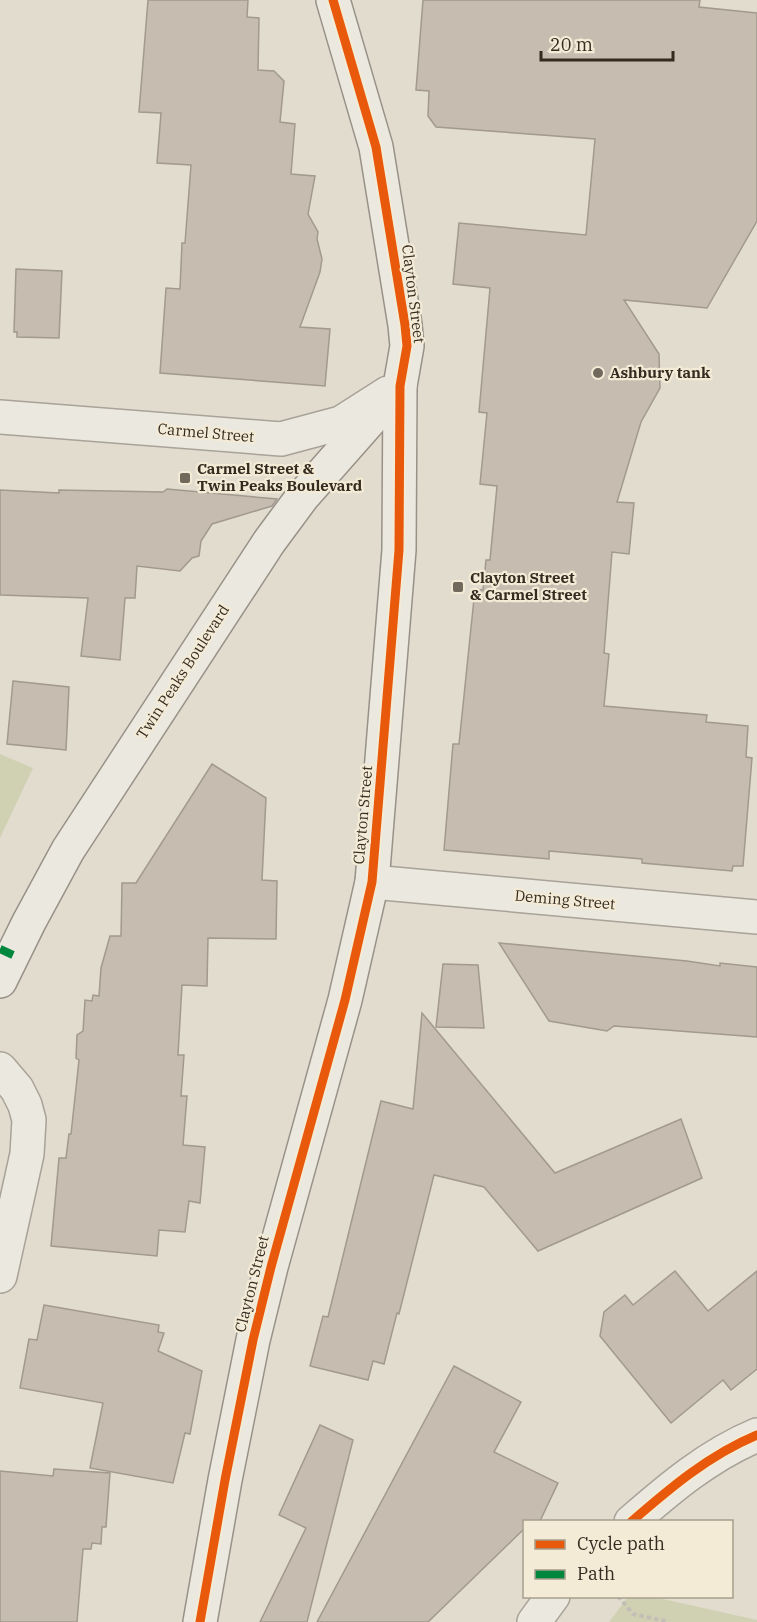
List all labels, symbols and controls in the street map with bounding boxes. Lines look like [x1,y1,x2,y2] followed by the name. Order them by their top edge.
[541,24,673,62] scale bar
[550,33,593,56] text: 20 m
[398,244,429,344] street label: Clayton Street
[610,363,711,382] place label: Ashbury tank
[591,366,605,380] marker: Ashbury tank
[157,419,255,446] street label: Carmel Street
[197,459,363,495] place label: Carmel Street & Twin Peaks Boulevard
[178,471,192,485] marker: Carmel Street & Twin Peaks Boulevard
[470,568,587,604] place label: Clayton Street & Carmel Street
[451,580,465,594] marker: Clayton Street & Carmel Street
[132,601,233,742] street label: Twin Peaks Boulevard
[349,765,376,865] street label: Clayton Street
[514,886,616,913] street label: Deming Street
[230,1233,273,1334] street label: Clayton Street
[523,1520,733,1598] legend
[577,1532,665,1555] text: Cycle path
[577,1562,615,1585] text: Path

